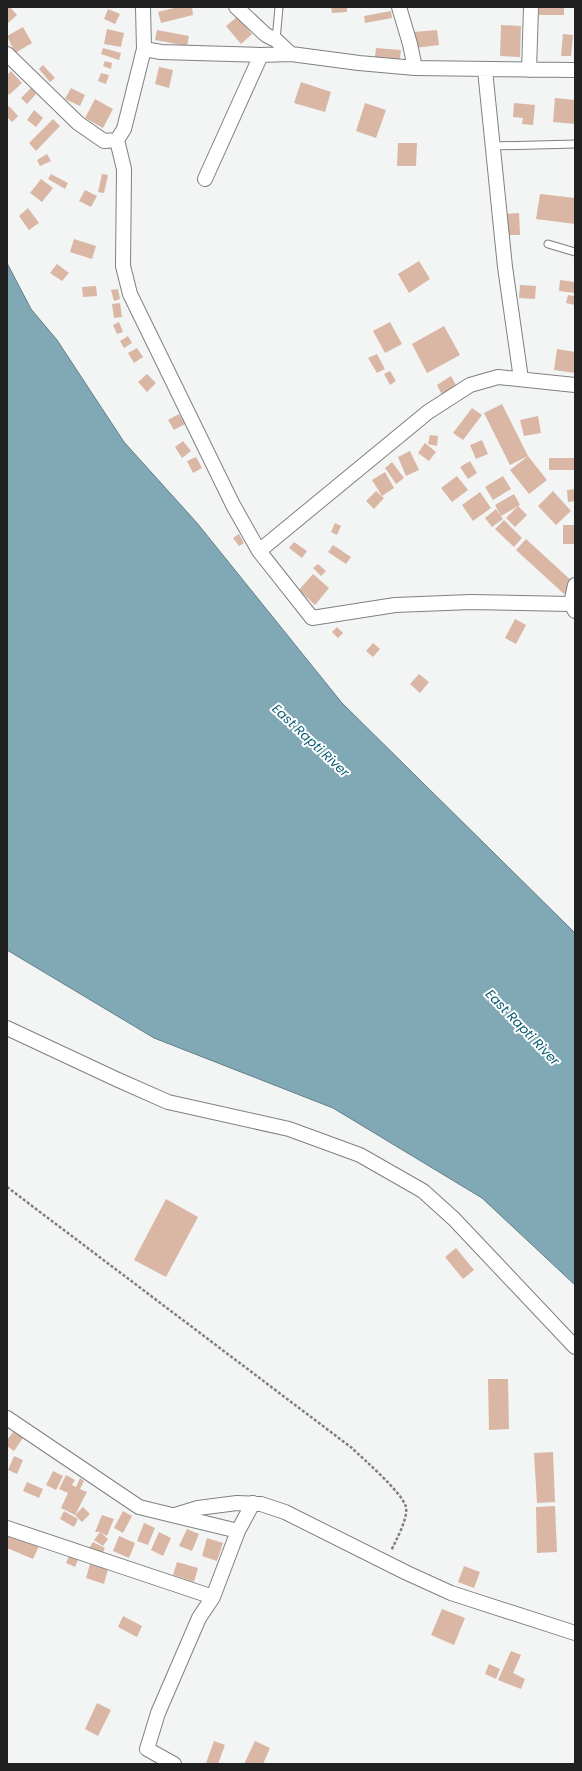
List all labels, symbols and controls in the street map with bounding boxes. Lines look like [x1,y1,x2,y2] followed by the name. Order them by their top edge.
[268,700,354,782] water label: East Rapti River
[481,985,565,1071] water label: East Rapti River

